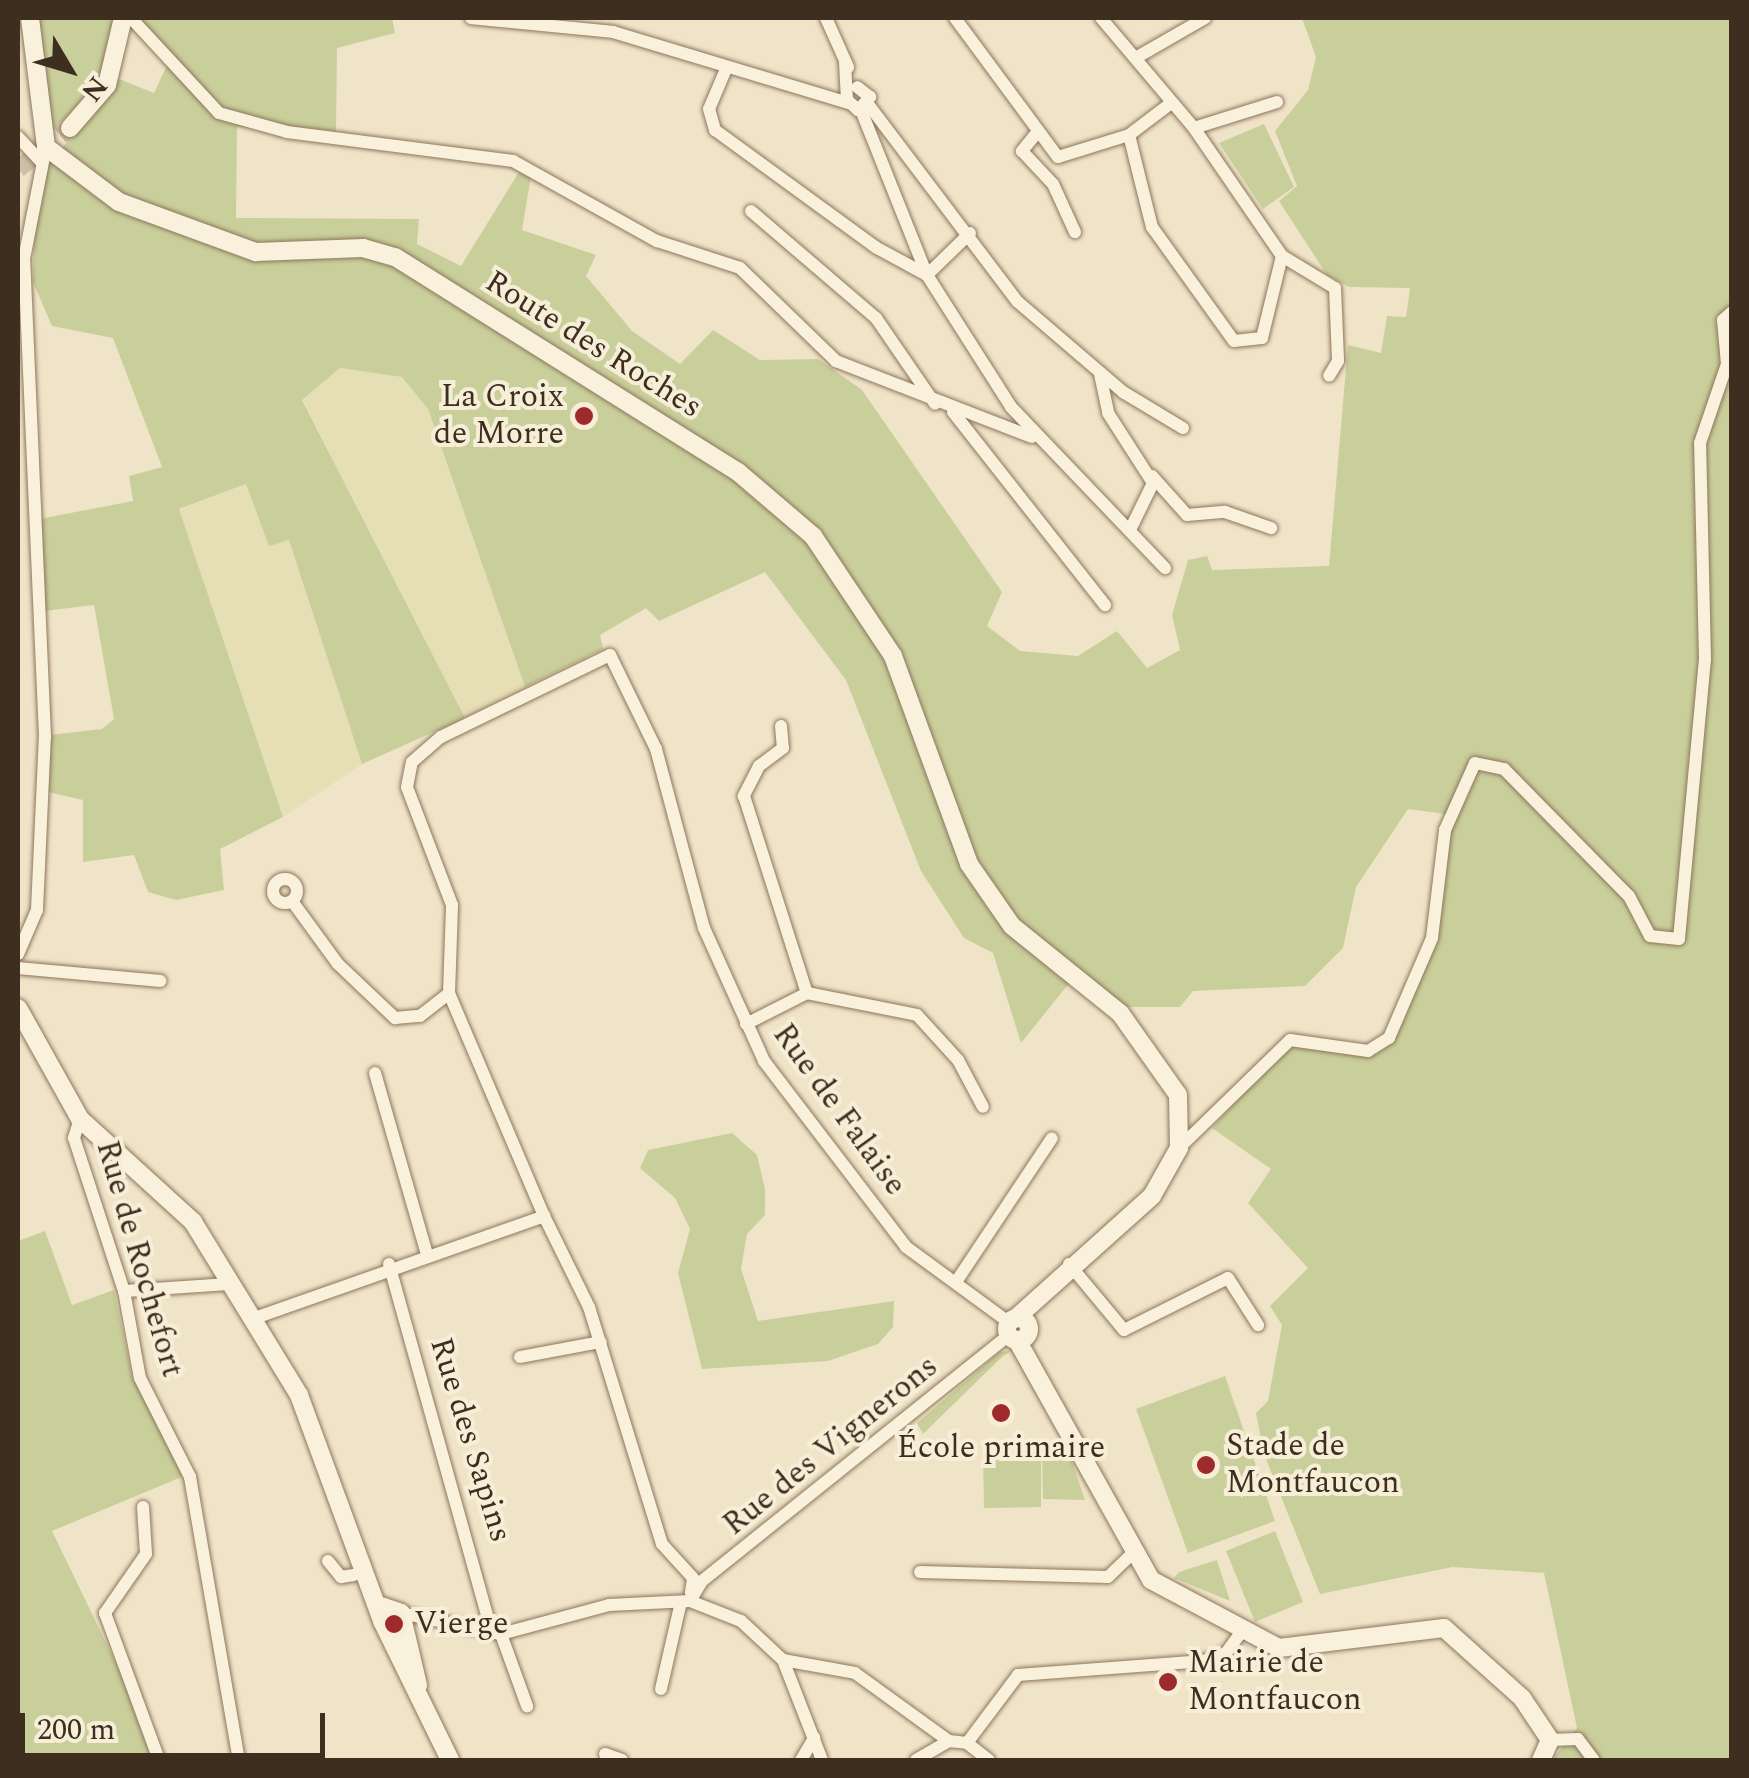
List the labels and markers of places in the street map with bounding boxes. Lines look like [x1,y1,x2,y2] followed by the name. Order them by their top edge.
[434,379,564,454] place label: La Croix de Morre
[573,405,595,427] marker: La Croix de Morre
[990,1402,1012,1424] marker: École primaire
[1226,1428,1400,1503] place label: Stade de Montfaucon
[897,1429,1105,1467] place label: École primaire
[1195,1454,1217,1476] marker: Stade de Montfaucon
[414,1605,509,1643] place label: Vierge
[383,1613,405,1635] marker: Vierge
[1188,1645,1362,1720] place label: Mairie de Montfaucon
[1157,1671,1179,1693] marker: Mairie de Montfaucon

